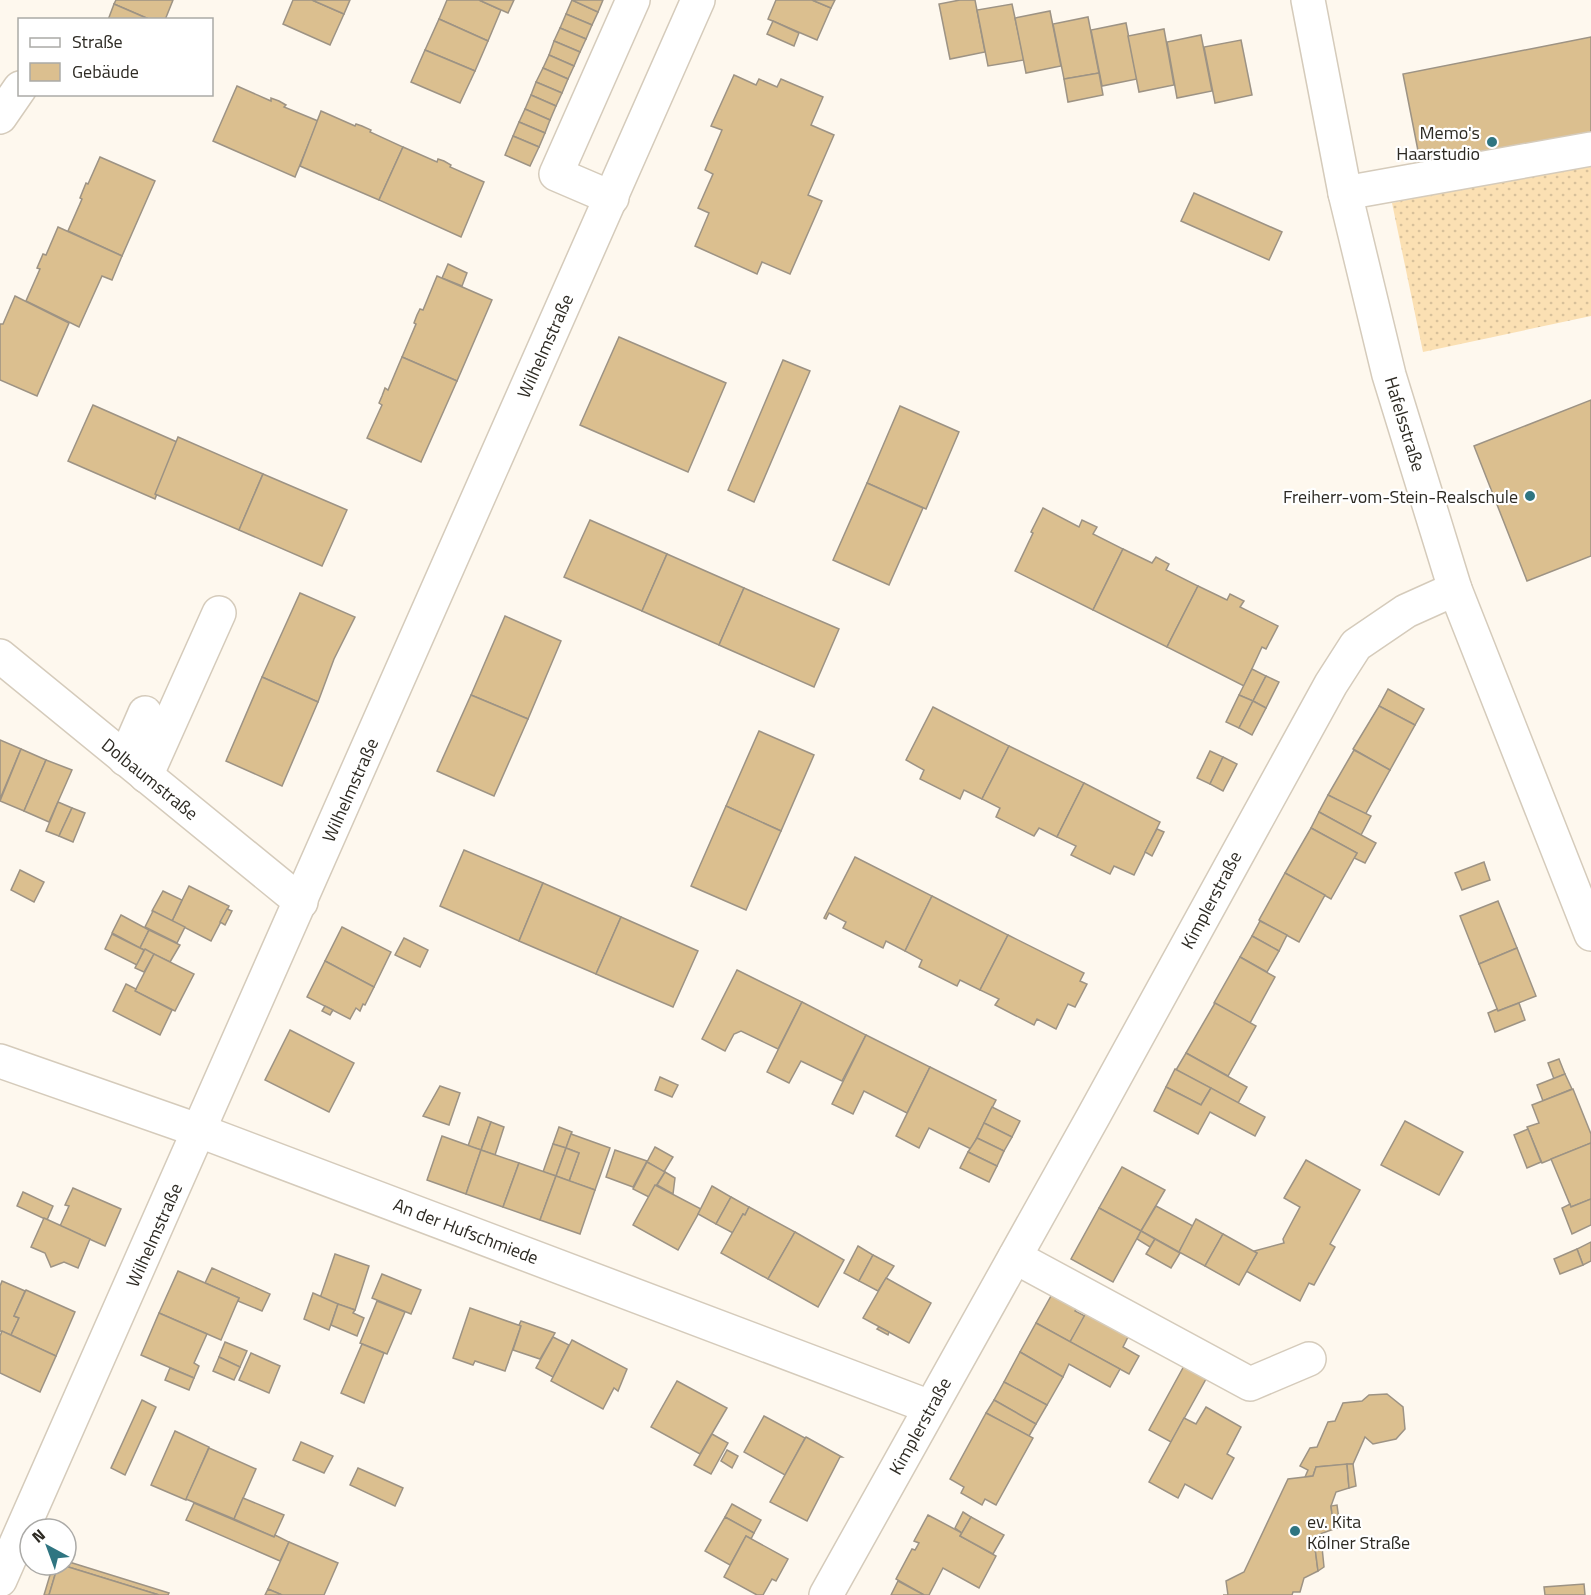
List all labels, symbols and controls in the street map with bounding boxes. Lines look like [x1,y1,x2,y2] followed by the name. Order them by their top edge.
[18,18,213,96] legend
[72,28,123,55] text: Straße
[72,58,139,85] text: Gebäude
[1396,119,1480,167] place label: Memo's Haarstudio
[1485,135,1499,149] marker: Memo's Haarstudio
[510,290,580,402] street label: Wilhelmstraße
[1378,373,1432,475] street label: Hafelsstraße
[1283,483,1518,510] place label: Freiherr-vom-Stein-Realschule
[1523,489,1537,503] marker: Freiherr-vom-Stein-Realschule
[96,731,204,827] street label: Dolbaumstraße
[315,734,385,846] street label: Wilhelmstraße
[1174,846,1248,954] street label: Kimplerstraße
[119,1179,189,1291] street label: Wilhelmstraße
[390,1191,542,1271] street label: An der Hufschmiede
[882,1372,958,1480] street label: Kimplerstraße
[1307,1508,1410,1556] place label: ev. Kita Kölner Straße
[18,1517,78,1577] north arrow
[26,1523,50,1548] text: N
[1288,1524,1302,1538] marker: ev. Kita Kölner Straße

